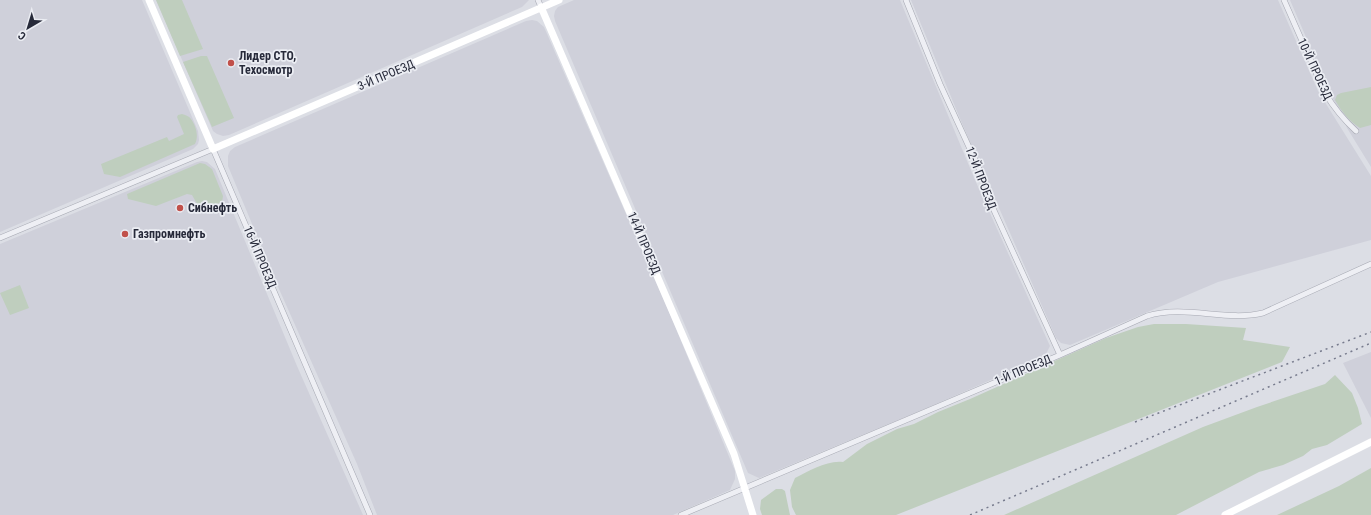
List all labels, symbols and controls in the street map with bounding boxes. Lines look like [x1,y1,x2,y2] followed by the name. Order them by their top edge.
[8,8,48,48] north arrow
[16,28,29,43] text: С
[1295,36,1336,102] street label: 10-Й ПРОЕЗД
[239,49,296,77] place label: Лидер СТО, Техосмотр
[355,56,417,93] street label: 3-Й ПРОЕЗД
[226,58,236,68] marker: Лидер СТО, Техосмотр
[963,144,1000,212] street label: 12-Й ПРОЕЗД
[188,201,237,215] place label: Сибнефть
[175,203,185,213] marker: Сибнефть
[625,209,664,276] street label: 14-Й ПРОЕЗД
[241,223,280,290] street label: 16-Й ПРОЕЗД
[133,227,205,241] place label: Газпромнефть
[120,229,130,239] marker: Газпромнефть
[992,351,1054,388] street label: 1-Й ПРОЕЗД

